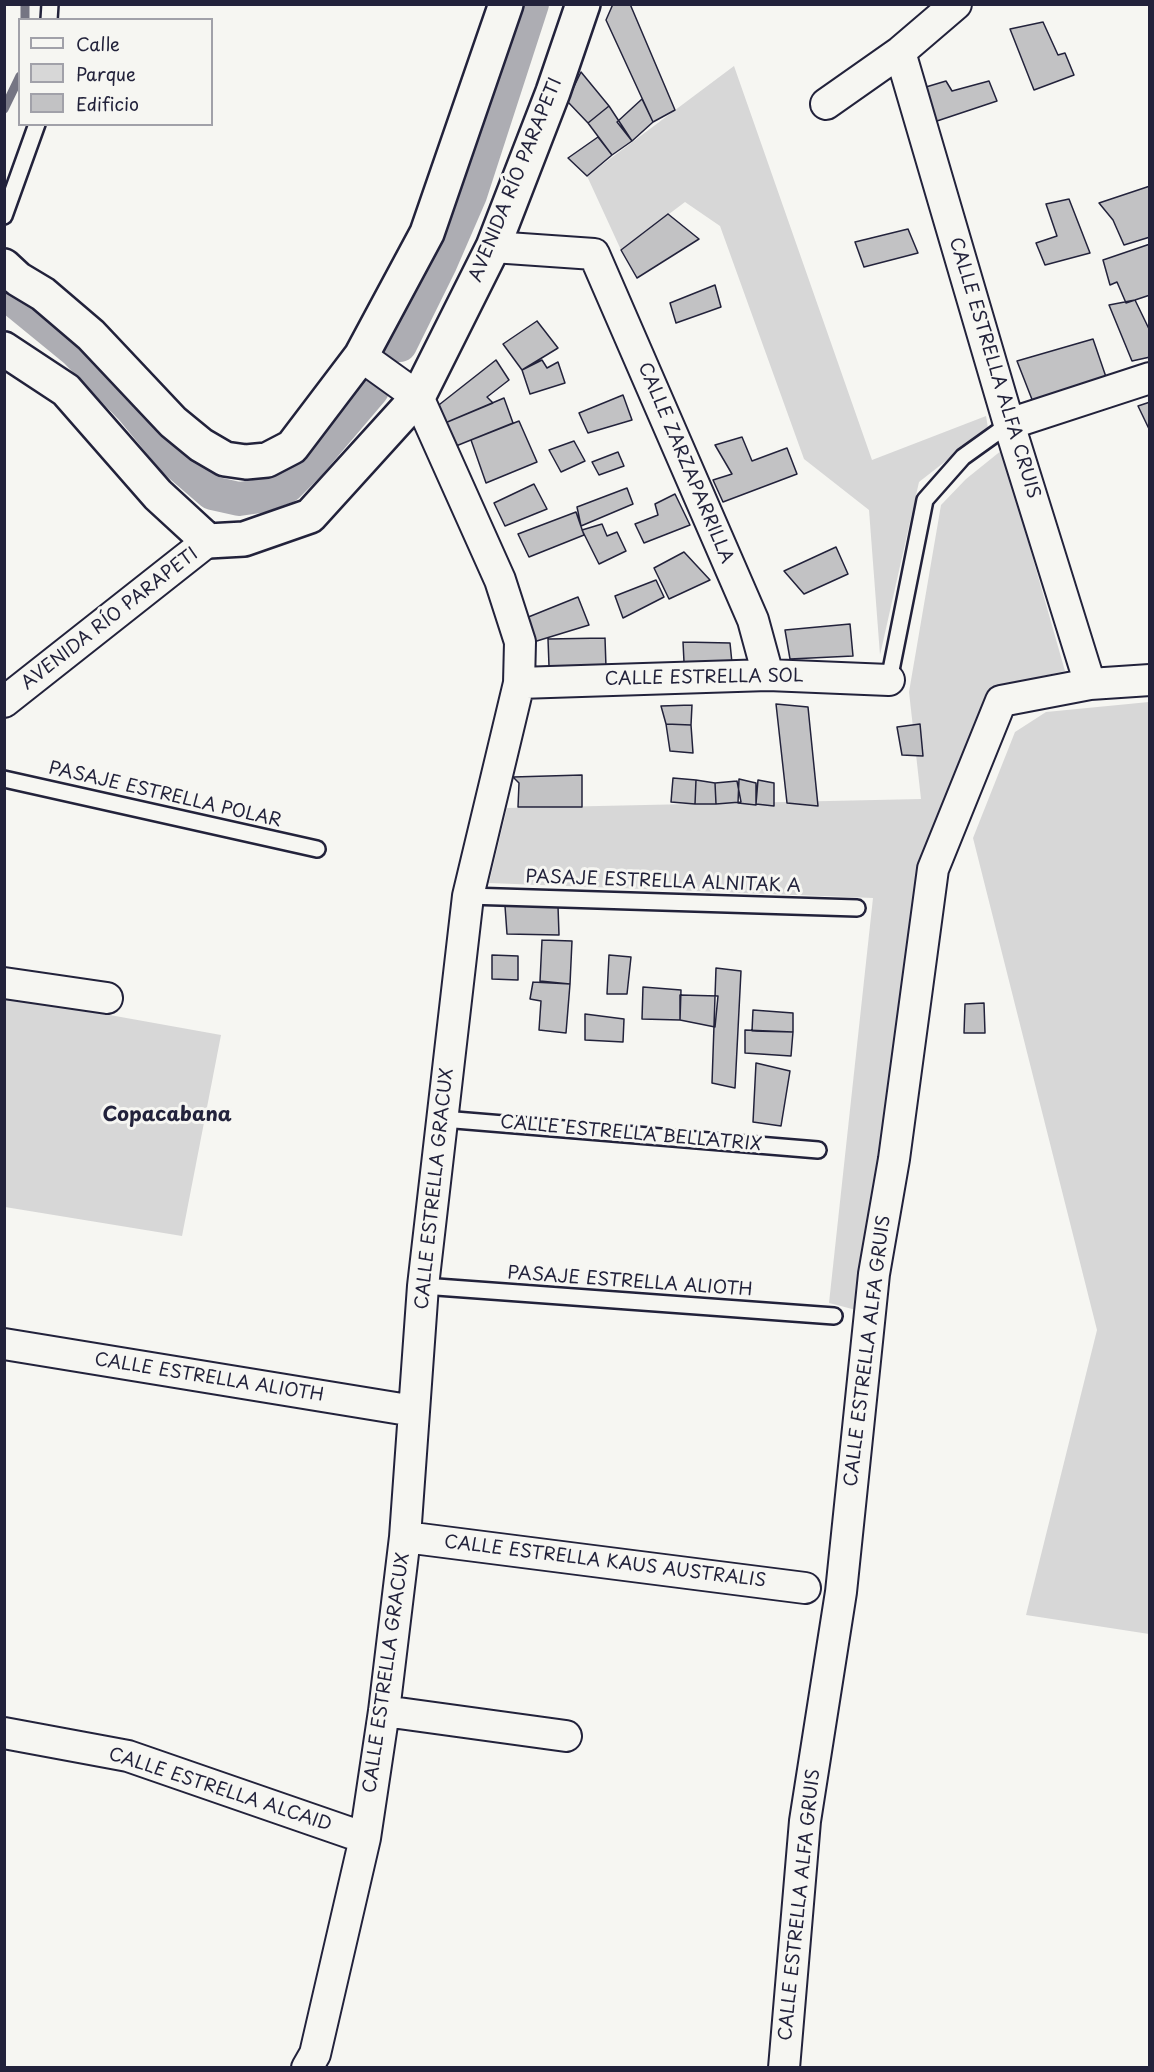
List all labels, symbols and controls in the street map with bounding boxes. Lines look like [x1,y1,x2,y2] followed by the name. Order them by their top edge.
[18,18,213,126] legend
[76,30,120,57] text: Calle
[76,60,136,87] text: Parque
[465,75,567,285] street label: AVENIDA RÍO PARAPETI
[76,90,139,117] text: Edificio
[944,235,1044,501] street label: CALLE ESTRELLA ALFA CRUIS
[633,359,737,567] street label: CALLE ZARZAPARRILLA
[17,543,203,695] street label: AVENIDA RÍO PARAPETI
[604,665,804,691] street label: CALLE ESTRELLA SOL
[47,758,283,832] street label: PASAJE ESTRELLA POLAR
[525,866,801,898] street label: PASAJE ESTRELLA ALNITAK A
[412,1067,458,1311] street label: CALLE ESTRELLA GRACUX
[102,1103,232,1127] district label: Copacabana
[499,1112,763,1156] street label: CALLE ESTRELLA BELLATRIX
[841,1214,895,1488] street label: CALLE ESTRELLA ALFA GRUIS
[507,1263,753,1301] street label: PASAJE ESTRELLA ALIOTH
[93,1349,325,1407] street label: CALLE ESTRELLA ALIOTH
[443,1532,767,1592] street label: CALLE ESTRELLA KAUS AUSTRALIS
[359,1551,415,1795] street label: CALLE ESTRELLA GRACUX
[106,1744,334,1836] street label: CALLE ESTRELLA ALCAID
[775,1768,825,2042] street label: CALLE ESTRELLA ALFA GRUIS

